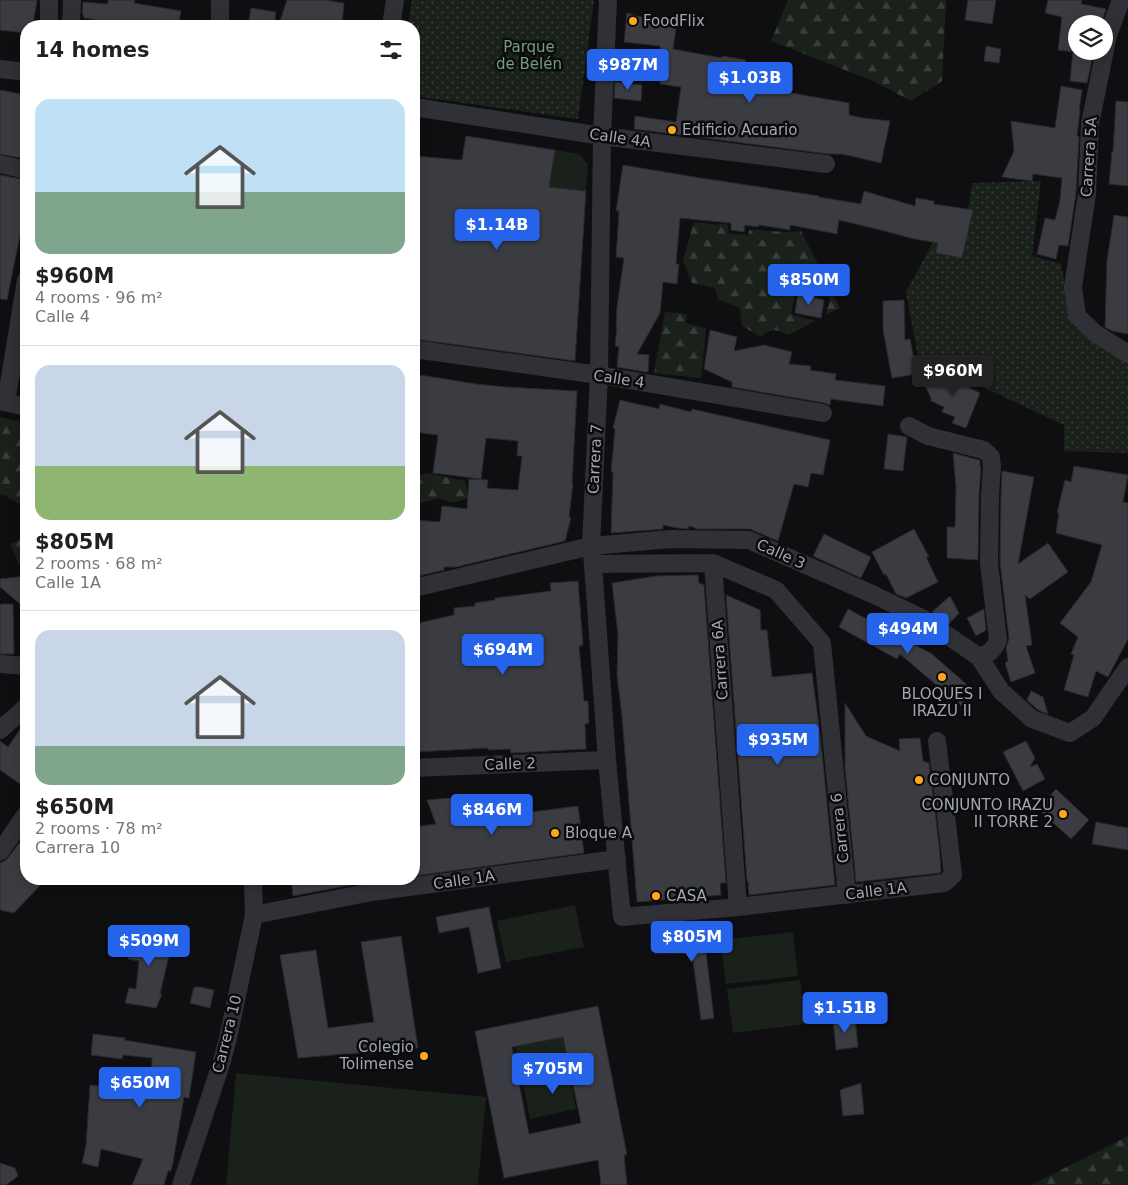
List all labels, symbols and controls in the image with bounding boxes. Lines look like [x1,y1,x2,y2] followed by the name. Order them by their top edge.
[643,12,705,30] place label: FoodFlix
[627,15,639,27] marker: FoodFlix
[1068,15,1113,60] map controls
[1068,15,1113,60] button: layers
[377,36,405,64] icon: filters
[35,38,150,62] text: 14 homes
[496,38,562,73] park label: Parque de Belén
[593,48,663,91] pin: $987M
[598,55,658,74] text: $987M
[709,62,791,104] pin: $1.03B
[719,68,781,87] text: $1.03B
[1077,115,1101,198] street label: Carrera 5A
[682,121,797,139] place label: Edificio Acuario
[666,124,678,136] marker: Edificio Acuario
[588,125,653,151] street label: Calle 4A
[175,132,265,222] icon: home
[456,208,538,251] pin: $1.14B
[466,215,528,234] text: $1.14B
[35,264,114,288] text: $960M
[774,264,844,306] pin: $850M
[779,270,839,289] text: $850M
[35,288,163,307] text: 4 rooms · 96 m²
[35,307,90,326] text: Calle 4
[918,354,988,397] pin: $960M
[923,361,983,380] text: $960M
[592,366,646,392] street label: Calle 4
[175,397,265,487] icon: home
[584,423,606,495] street label: Carrera 7
[35,530,114,554] text: $805M
[754,535,808,573] street label: Calle 3
[35,554,163,573] text: 2 rooms · 68 m²
[35,573,101,592] text: Calle 1A
[873,612,943,655] pin: $494M
[708,618,732,701] street label: Carrera 6A
[878,619,938,638] text: $494M
[468,634,538,676] pin: $694M
[473,640,533,659] text: $694M
[175,662,265,752] icon: home
[936,671,948,683] marker: BLOQUES I IRAZU II
[902,685,982,720] place label: BLOQUES I IRAZU II
[743,724,813,766] pin: $935M
[748,730,808,749] text: $935M
[484,754,536,774] street label: Calle 2
[929,771,1010,789] place label: CONJUNTO
[913,774,925,786] marker: CONJUNTO
[827,792,853,864] street label: Carrera 6
[457,794,527,836] pin: $846M
[35,795,114,819] text: $650M
[921,796,1053,831] place label: CONJUNTO IRAZU II TORRE 2
[462,800,522,819] text: $846M
[1057,808,1069,820] marker: CONJUNTO IRAZU II TORRE 2
[35,819,163,838] text: 2 rooms · 78 m²
[565,824,633,842] place label: Bloque A
[549,827,561,839] marker: Bloque A
[35,838,120,857] text: Carrera 10
[432,867,497,893] street label: Calle 1A
[844,878,908,904] street label: Calle 1A
[666,887,708,905] place label: CASA
[650,890,662,902] marker: CASA
[657,920,727,963] pin: $805M
[114,924,184,967] pin: $509M
[662,927,722,946] text: $805M
[119,931,179,950] text: $509M
[804,992,886,1034] pin: $1.51B
[209,993,245,1075] street label: Carrera 10
[814,998,876,1017] text: $1.51B
[338,1038,414,1073] place label: Colegio Tolimense
[418,1050,430,1062] marker: Colegio Tolimense
[518,1052,588,1095] pin: $705M
[523,1059,583,1078] text: $705M
[105,1066,175,1109] pin: $650M
[110,1073,170,1092] text: $650M

